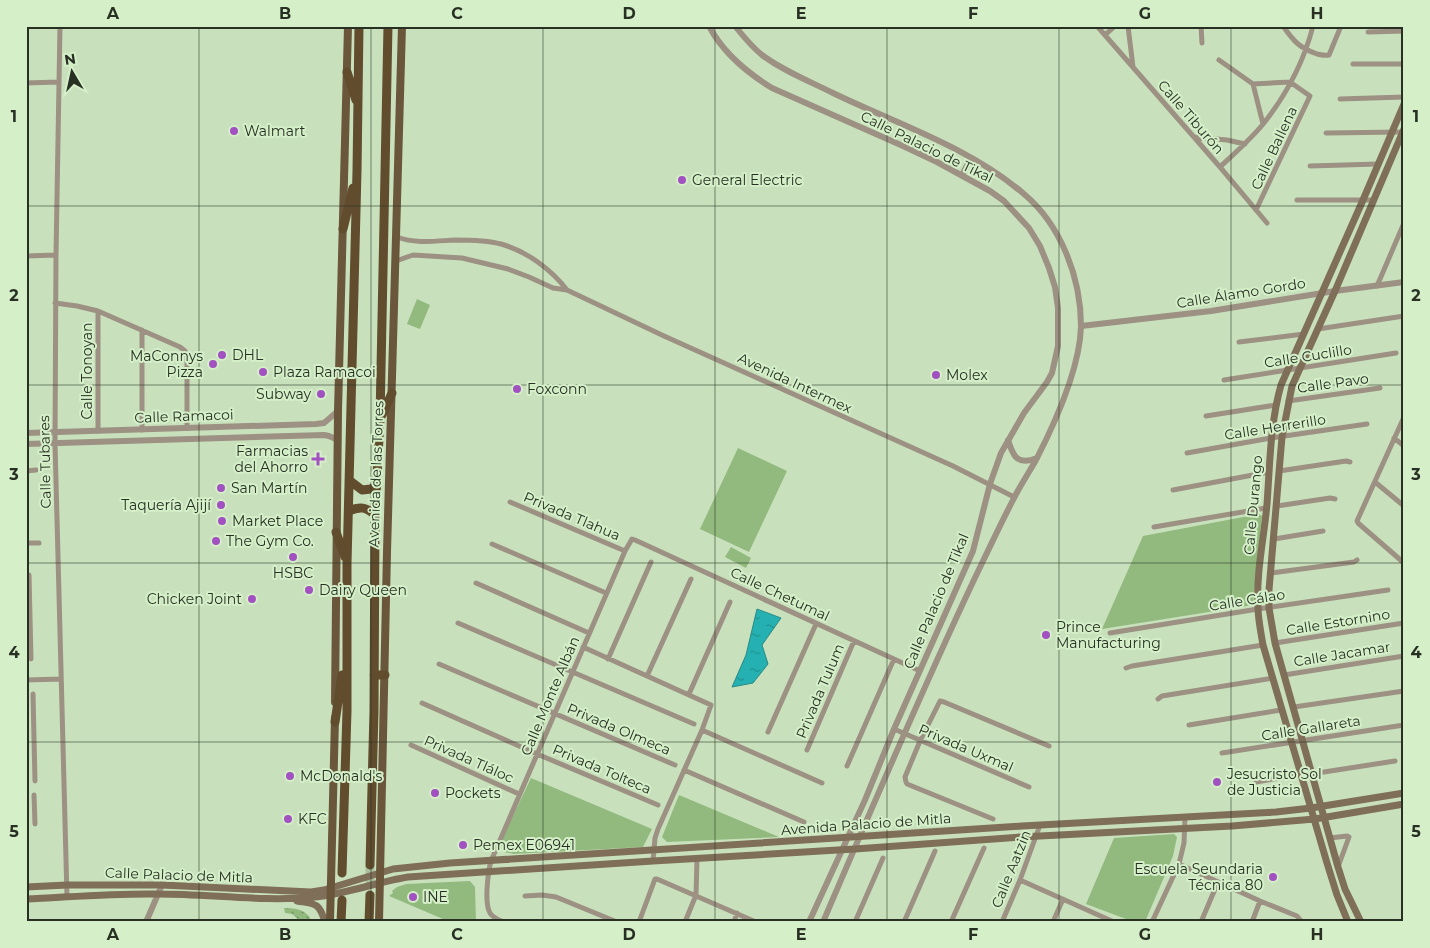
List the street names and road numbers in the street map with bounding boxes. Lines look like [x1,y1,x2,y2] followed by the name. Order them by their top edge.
[1154,76,1228,158] street label: Calle Tiburón
[1247,103,1301,193] street label: Calle Ballena
[858,107,996,187] street label: Calle Palacio de Tikal
[1175,274,1307,312] street label: Calle Álamo Gordo
[78,323,96,419] street label: Calle Tonoyan
[1263,340,1353,372] street label: Calle Cuclillo
[735,349,855,418] street label: Avenida Intermex
[1296,369,1370,397] street label: Calle Pavo
[364,400,388,548] street label: Avenida de las Torres
[134,405,234,427] street label: Calle Ramacoi
[1223,410,1327,444] street label: Calle Herrerillo
[35,415,55,509] street label: Calle Tubares
[1240,454,1266,556] street label: Calle Durango
[521,488,623,544] street label: Privada Tlahua
[899,531,973,671] street label: Calle Palacio de Tikal
[727,563,833,625] street label: Calle Chetumal
[1208,585,1286,615] street label: Calle Cálao
[1285,605,1391,639] street label: Calle Estornino
[517,634,583,758] street label: Calle Monte Albán
[1292,637,1392,671] street label: Calle Jacamar
[792,641,848,741] street label: Privada Tulum
[564,699,674,759] street label: Privada Olmeca
[1260,711,1362,745] street label: Calle Gallareta
[916,720,1016,776] street label: Privada Uxmal
[421,731,517,787] street label: Privada Tláloc
[550,740,654,798] street label: Privada Tolteca
[780,809,952,839] street label: Avenida Palacio de Mitla
[987,828,1035,910] street label: Calle Aatzin
[105,863,253,887] street label: Calle Palacio de Mitla

